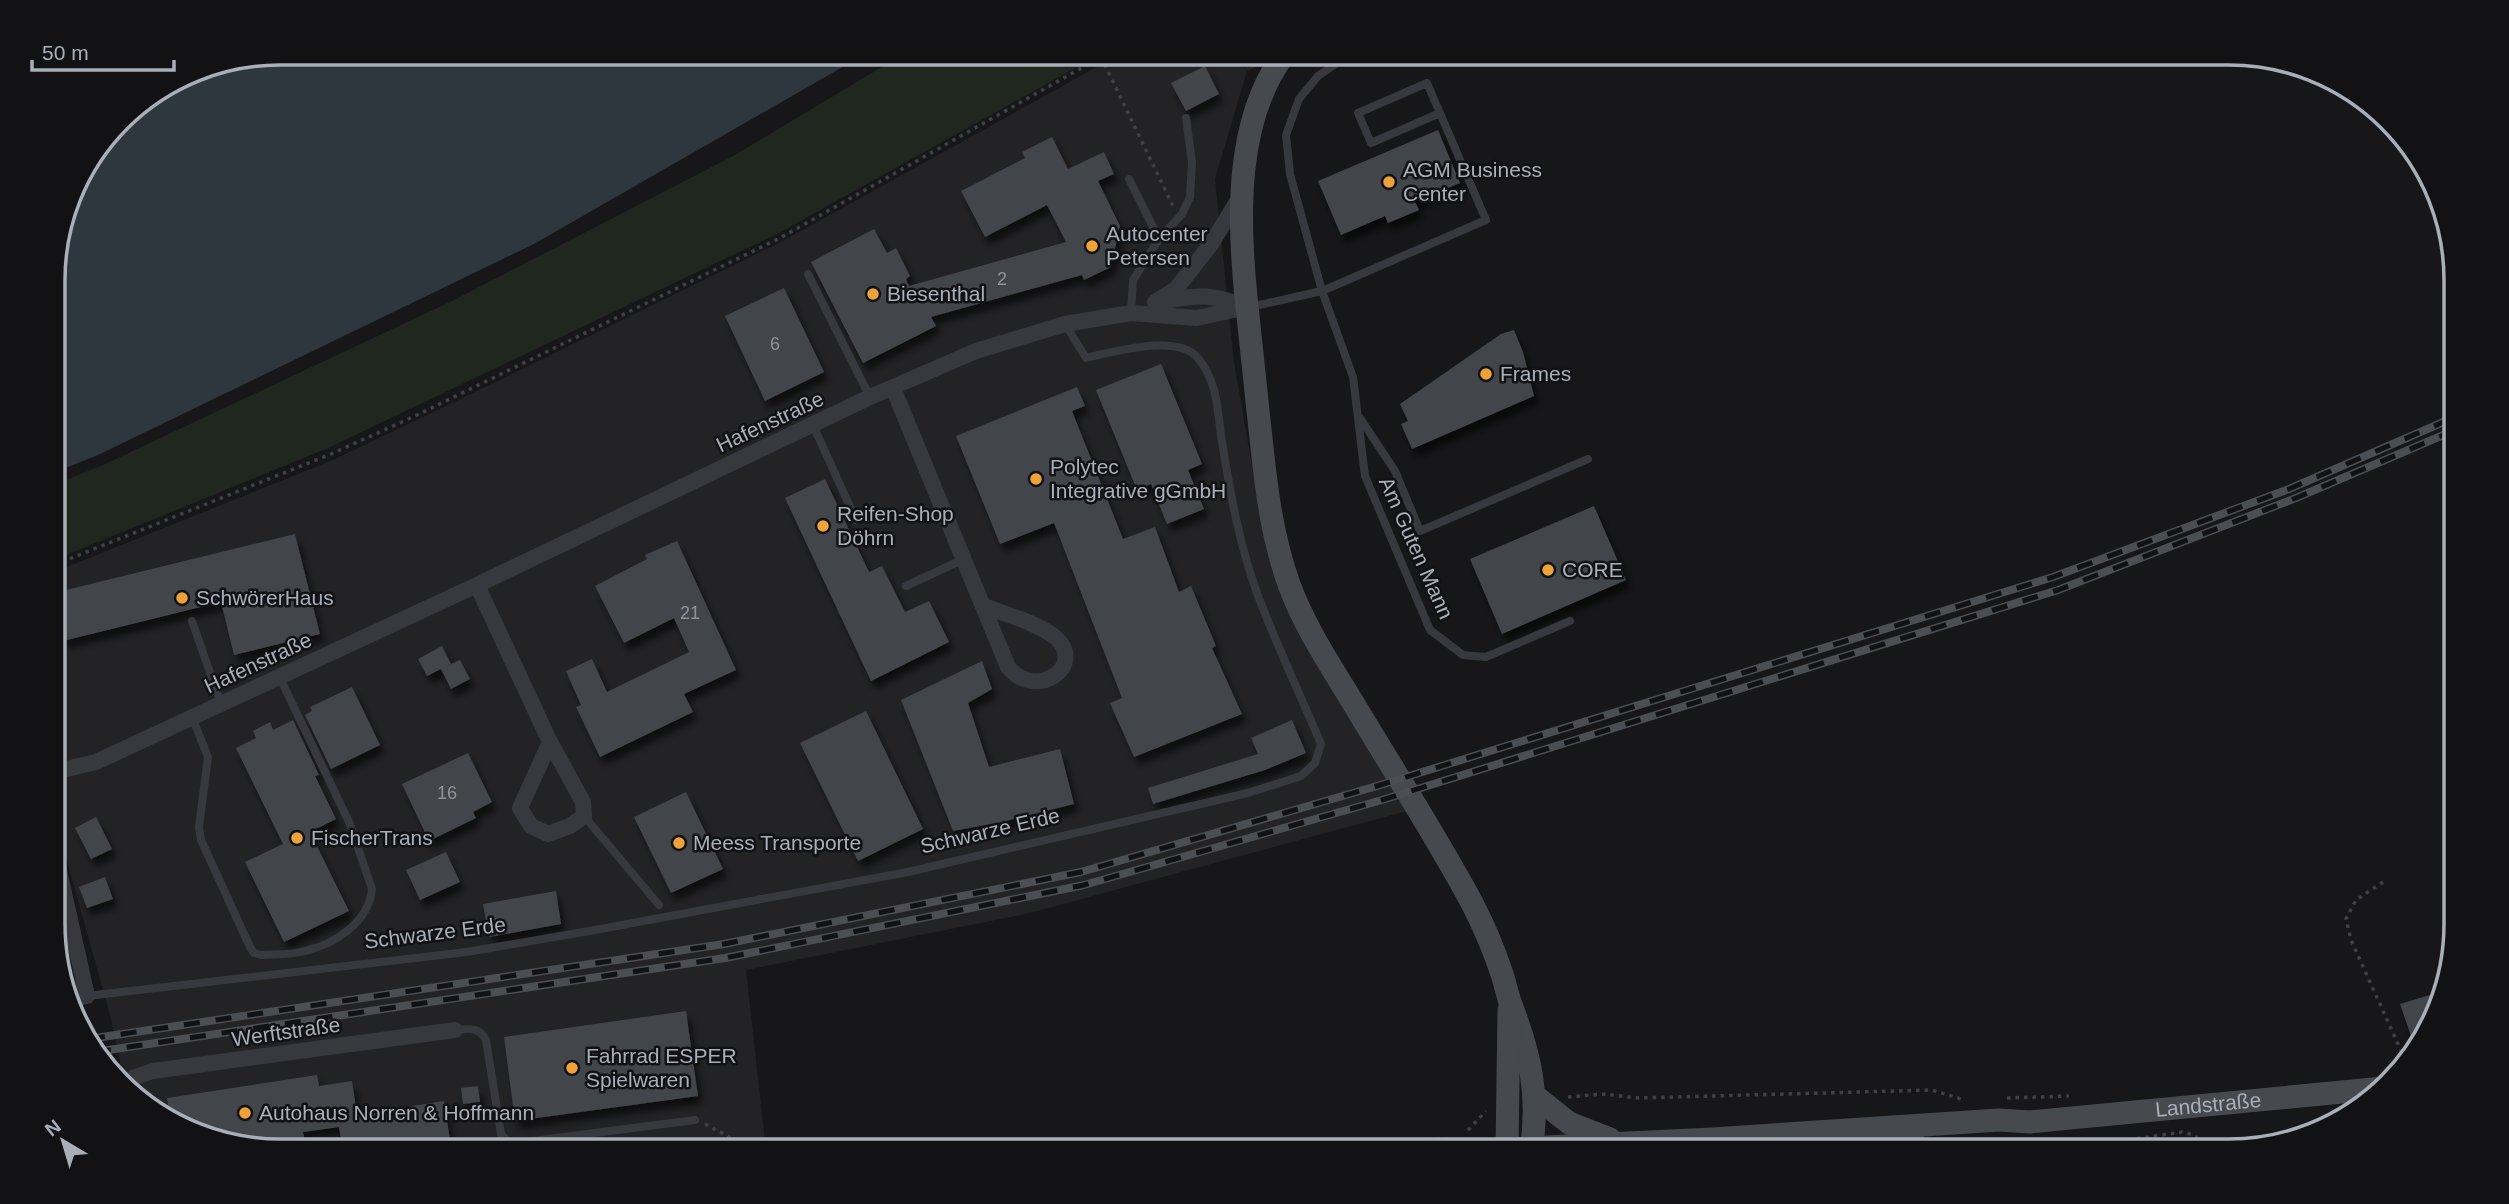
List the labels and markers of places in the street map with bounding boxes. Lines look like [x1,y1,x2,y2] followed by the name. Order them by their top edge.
[1403,158,1542,205] place label: AGM Business Center
[1381,174,1397,190] marker: AGM Business Center
[1106,222,1208,269] place label: Autocenter Petersen
[1084,238,1100,254] marker: Autocenter Petersen
[887,282,985,305] place label: Biesenthal
[865,286,881,302] marker: Biesenthal
[1500,362,1571,385] place label: Frames
[1478,366,1494,382] marker: Frames
[1050,455,1226,502] place label: Polytec Integrative gGmbH
[1028,471,1044,487] marker: Polytec Integrative gGmbH
[837,502,954,549] place label: Reifen-Shop Döhrn
[815,518,831,534] marker: Reifen-Shop Döhrn
[1562,558,1623,581] place label: CORE
[1540,562,1556,578] marker: CORE
[196,586,334,609] place label: SchwörerHaus
[174,590,190,606] marker: SchwörerHaus
[311,826,433,849] place label: FischerTrans
[289,830,305,846] marker: FischerTrans
[693,831,861,854] place label: Meess Transporte
[671,835,687,851] marker: Meess Transporte
[586,1044,737,1091] place label: Fahrrad ESPER Spielwaren
[564,1060,580,1076] marker: Fahrrad ESPER Spielwaren
[259,1101,534,1124] place label: Autohaus Norren & Hoffmann
[237,1105,253,1121] marker: Autohaus Norren & Hoffmann

